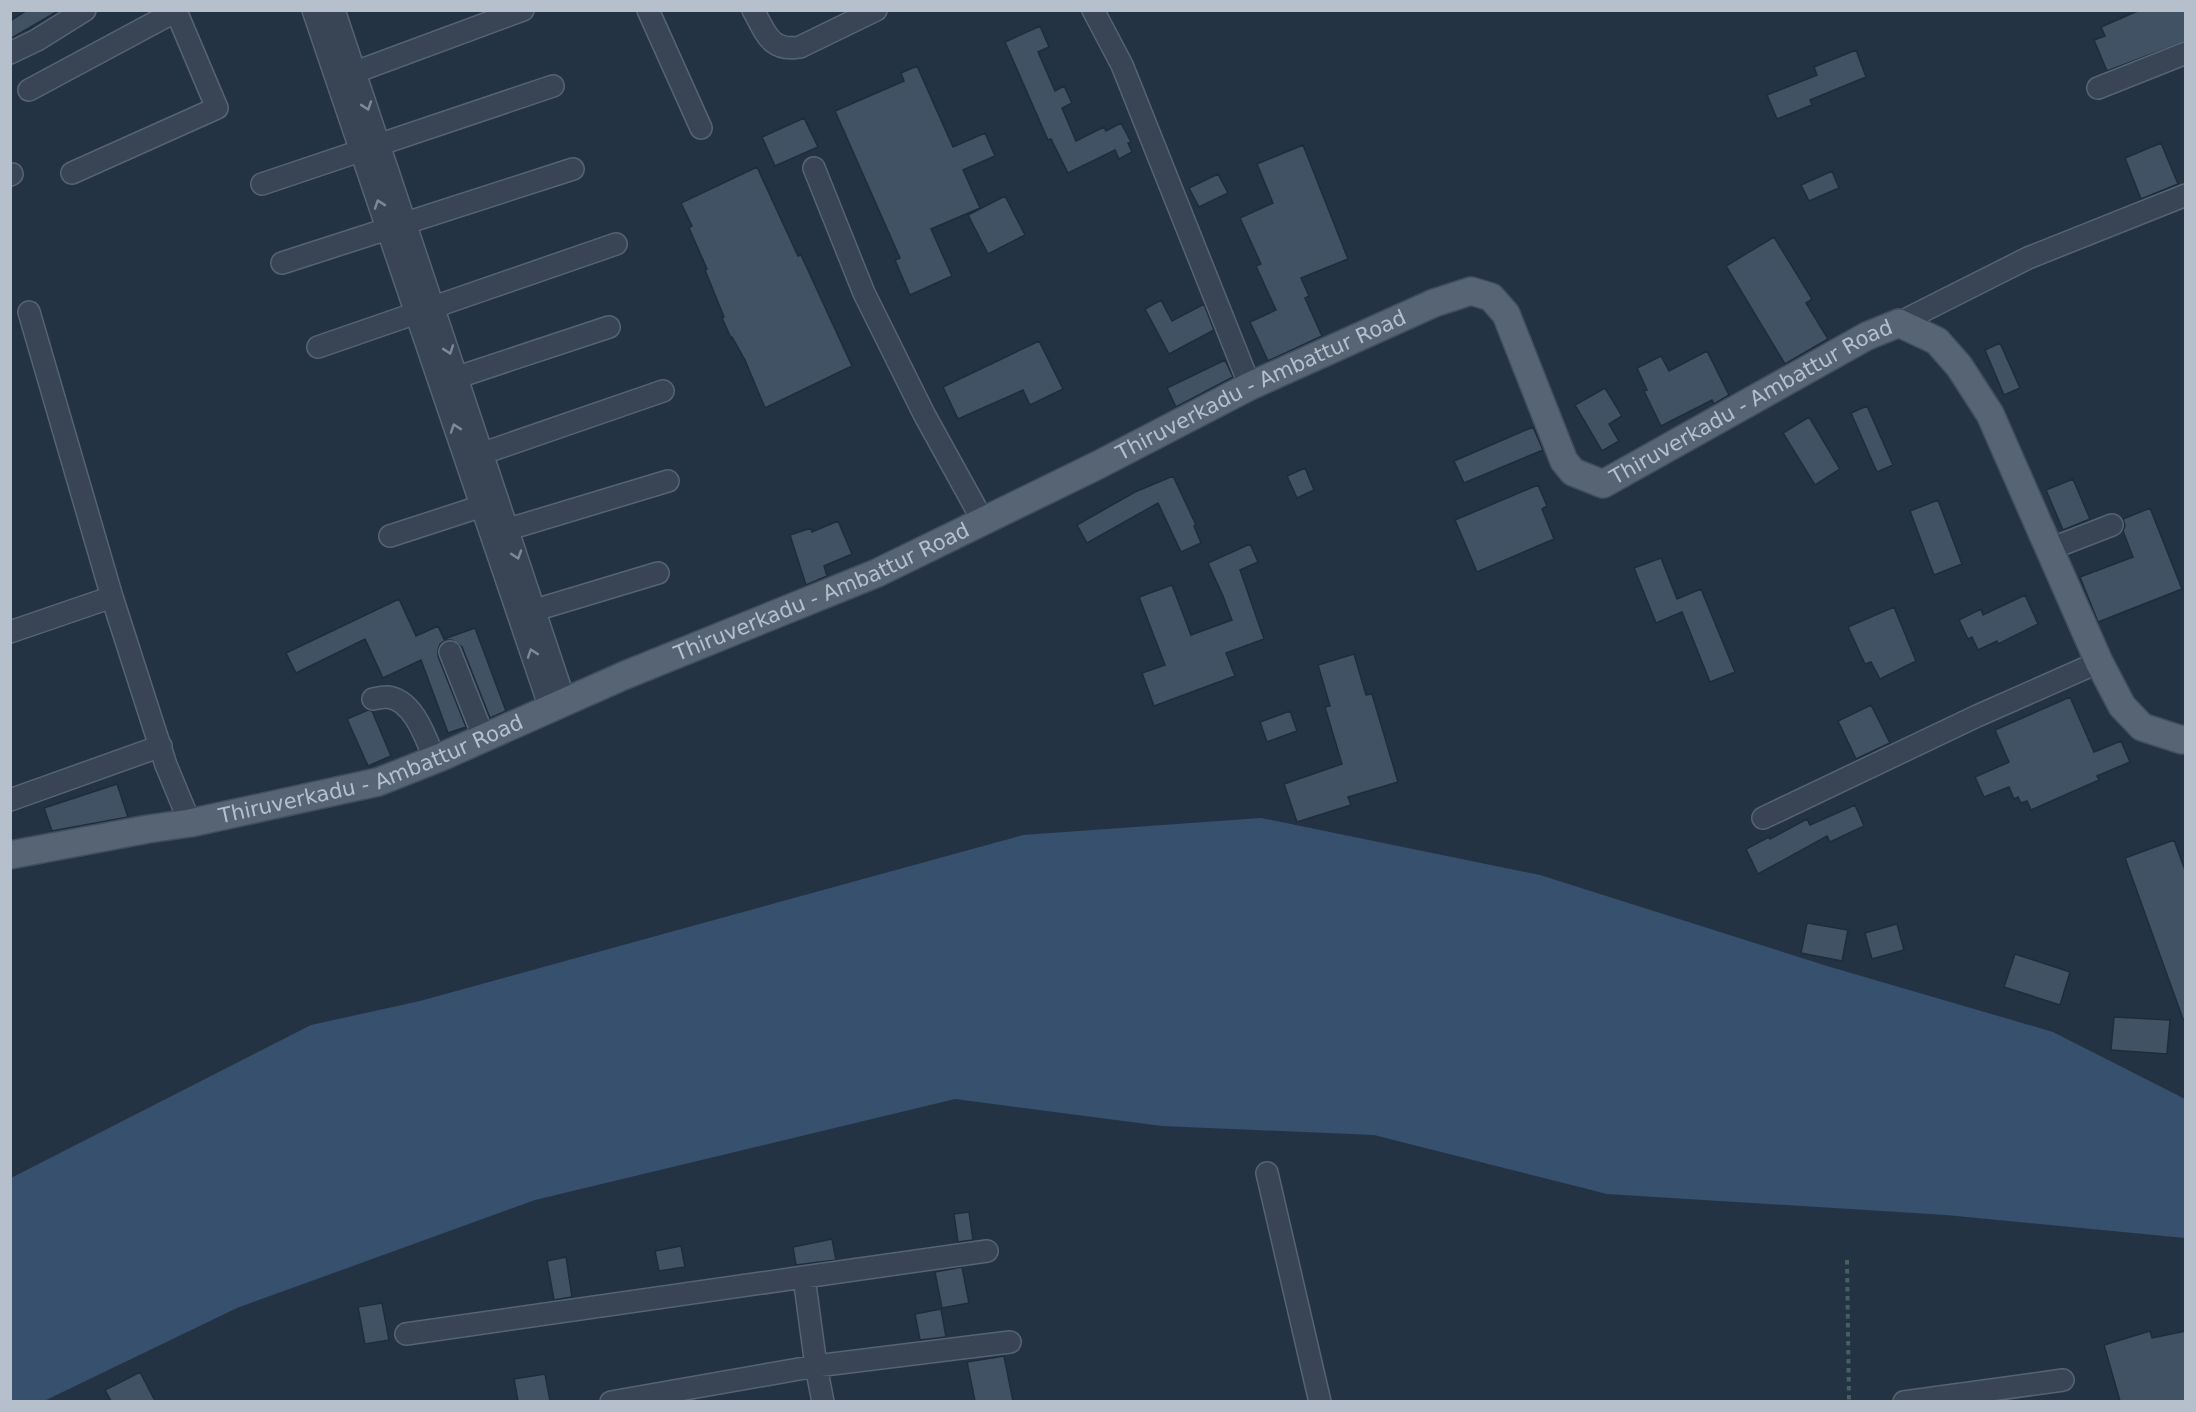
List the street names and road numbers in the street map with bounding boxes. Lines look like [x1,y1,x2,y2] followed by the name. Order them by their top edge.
[1111,305,1410,466] street label: Thiruverkadu - Ambattur Road
[1605,315,1896,490] street label: Thiruverkadu - Ambattur Road
[670,518,973,666] street label: Thiruverkadu - Ambattur Road
[215,710,527,829] street label: Thiruverkadu - Ambattur Road

